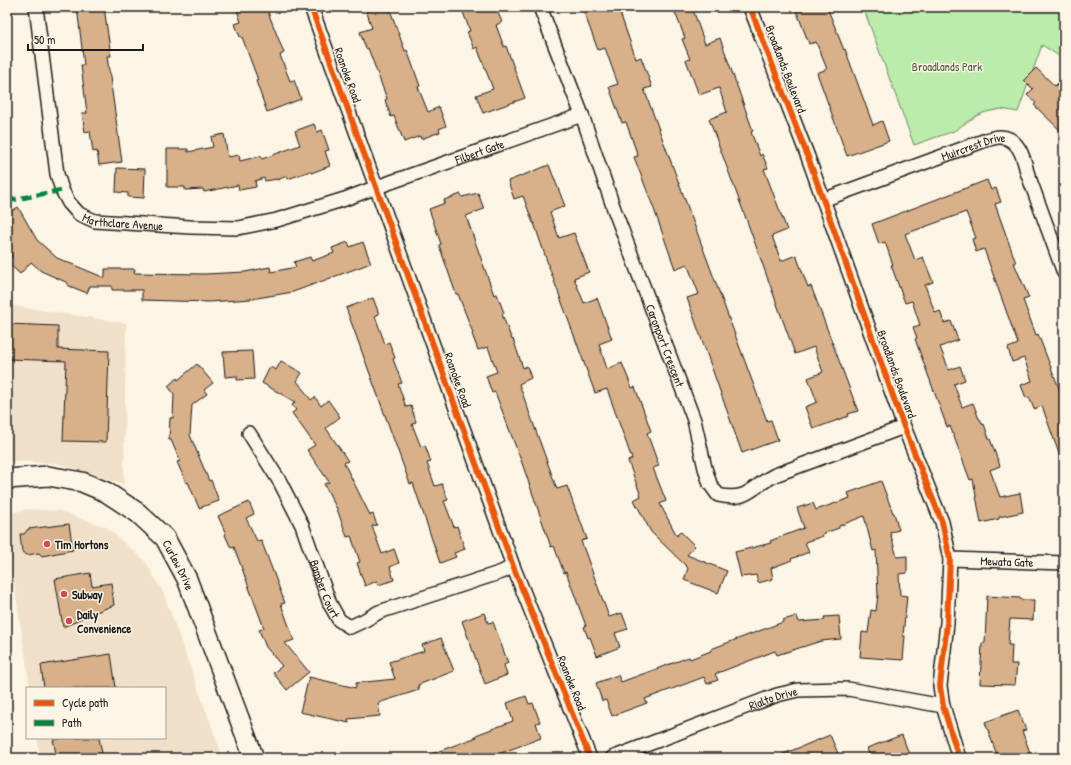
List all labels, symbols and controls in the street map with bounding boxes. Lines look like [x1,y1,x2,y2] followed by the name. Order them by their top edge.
[761,23,811,116] street label: Broadlands Boulevard
[28,26,143,52] scale bar
[34,31,55,48] text: 50 m
[330,45,366,105] street label: Roanoke Road
[912,58,982,75] park label: Broadlands Park
[939,128,1007,164] street label: Muircrest Drive
[451,134,506,168] street label: Filbert Gate
[80,208,164,234] street label: Marthclare Avenue
[642,302,689,390] street label: Caronport Crescent
[873,327,921,421] street label: Broadlands Boulevard
[440,350,476,410] street label: Roanoke Road
[54,536,109,553] place label: Tim Hortons
[159,536,199,593] street label: Curlew Drive
[42,539,52,549] marker: Tim Hortons
[980,552,1034,570] street label: Mewata Gate
[306,557,345,622] street label: Bamber Court
[72,586,103,604] place label: Subway
[59,589,69,599] marker: Subway
[77,606,131,637] place label: Daily Convenience
[64,616,74,626] marker: Daily Convenience
[553,653,591,713] street label: Roanoke Road
[746,682,799,714] street label: Rialto Drive
[26,687,166,739] legend
[62,694,108,711] text: Cycle path
[62,714,82,731] text: Path

